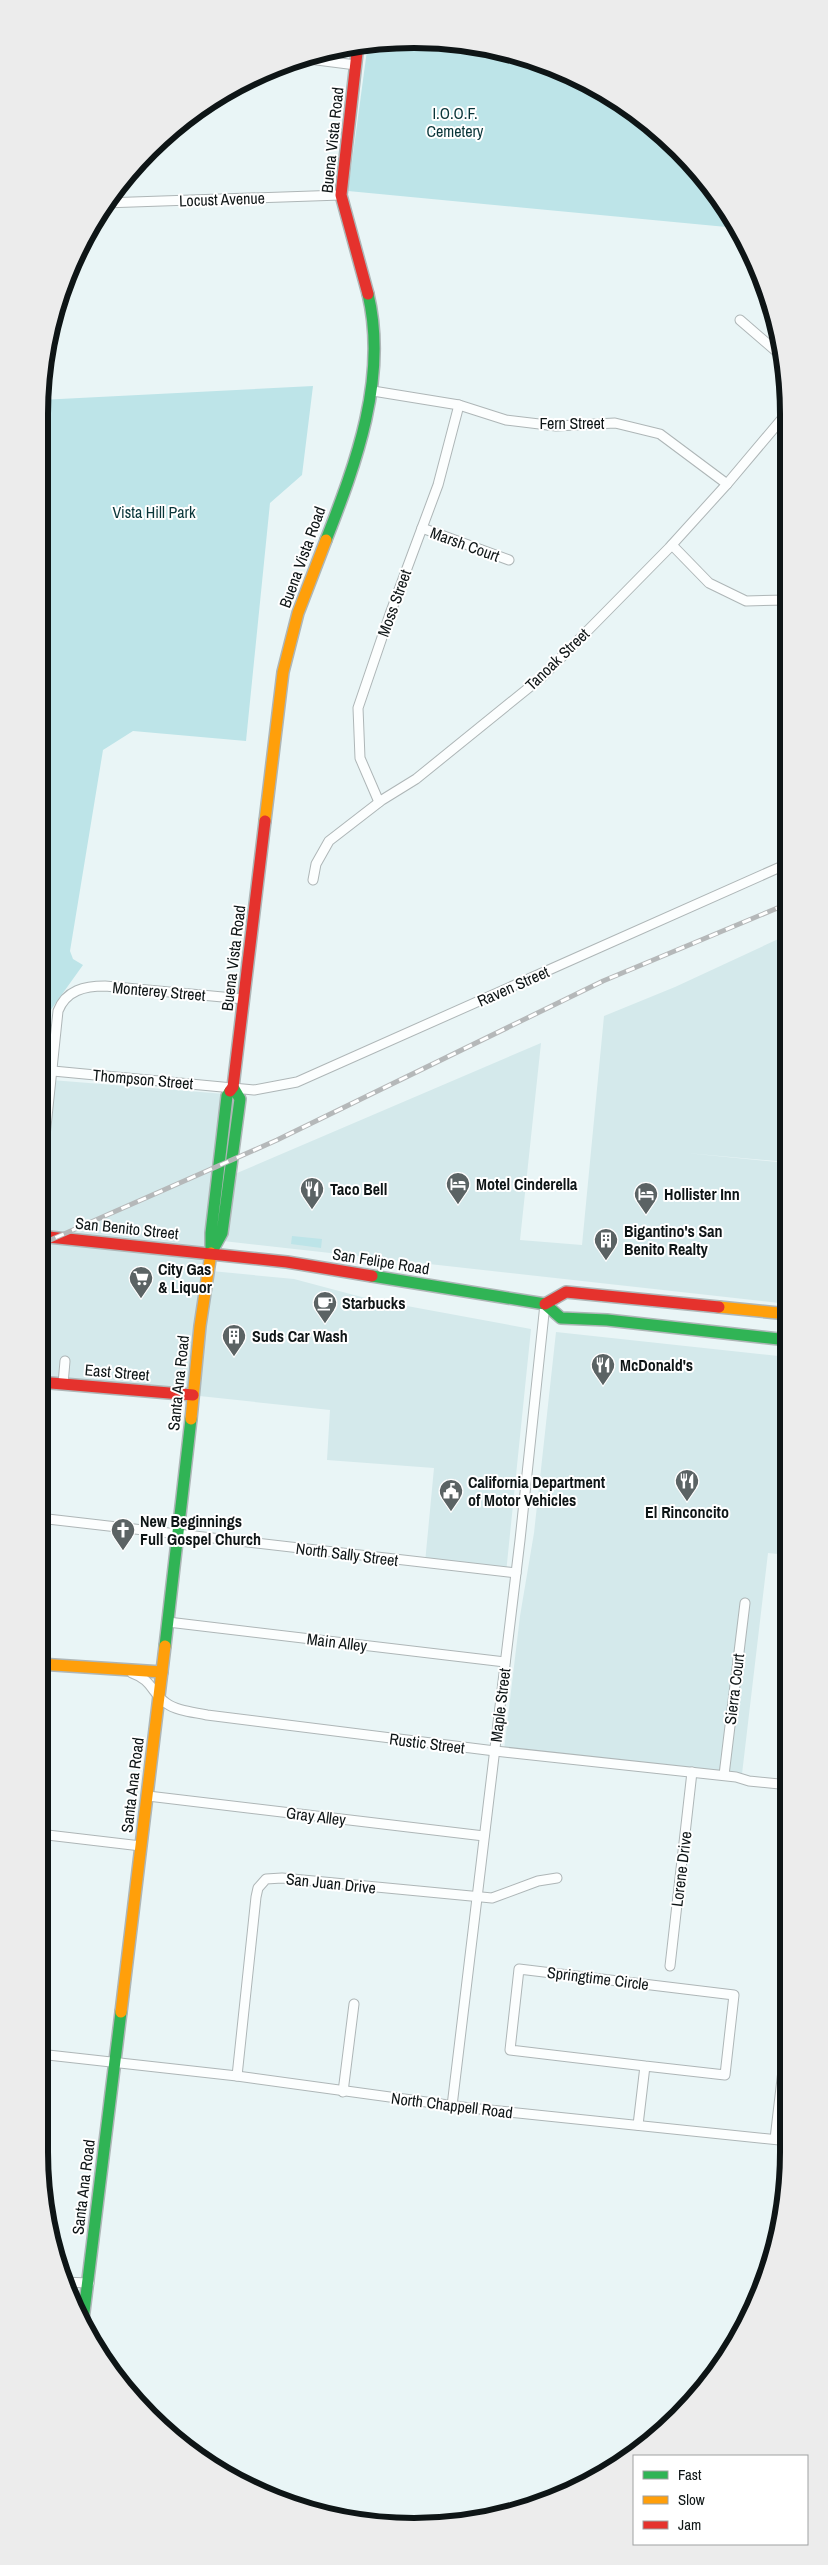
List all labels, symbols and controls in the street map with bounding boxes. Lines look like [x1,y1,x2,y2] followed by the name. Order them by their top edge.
[316,86,348,194] street label: Buena Vista Road
[427,102,484,142] park label: I.O.O.F. Cemetery
[179,187,265,211] street label: Locust Avenue
[540,412,605,434] street label: Fern Street
[113,501,196,523] park label: Vista Hill Park
[273,503,331,611] street label: Buena Vista Road
[427,521,503,567] street label: Marsh Court
[372,566,416,640] street label: Moss Street
[520,623,594,695] street label: Tanoak Street
[216,904,250,1012] street label: Buena Vista Road
[474,960,553,1012] street label: Raven Street
[112,976,207,1006] street label: Monterey Street
[92,1064,194,1094] street label: Thompson Street
[445,1171,471,1205] hotel icon: Motel Cinderella
[476,1173,578,1195] place label: Motel Cinderella
[299,1176,325,1210] restaurant icon: Taco Bell
[330,1178,387,1200] place label: Taco Bell
[633,1181,659,1215] hotel icon: Hollister Inn
[664,1183,740,1205] place label: Hollister Inn
[74,1212,180,1244] street label: San Benito Street
[624,1220,723,1260] place label: Bigantino's San Benito Realty
[593,1227,619,1261] building icon: Bigantino's San Benito Realty
[331,1242,431,1280] street label: San Felipe Road
[158,1258,213,1298] place label: City Gas & Liquor
[128,1265,154,1299] supermarket icon: City Gas & Liquor
[312,1290,338,1324] cafe icon: Starbucks
[342,1292,405,1314] place label: Starbucks
[221,1323,247,1357] building icon: Suds Car Wash
[252,1325,348,1347] place label: Suds Car Wash
[162,1334,194,1432] street label: Santa Ana Road
[590,1352,616,1386] restaurant icon: McDonald's
[620,1354,693,1376] place label: McDonald's
[84,1358,151,1386] street label: East Street
[674,1468,700,1502] restaurant icon: El Rinconcito
[468,1471,606,1511] place label: California Department of Motor Vehicles
[438,1478,464,1512] public building icon: California Department of Motor Vehicles
[645,1501,729,1523] place label: El Rinconcito
[140,1510,261,1550] place label: New Beginnings Full Gospel Church
[110,1517,136,1551] church icon: New Beginnings Full Gospel Church
[295,1537,400,1571] street label: North Sally Street
[306,1627,369,1657] street label: Main Alley
[719,1652,749,1726] street label: Sierra Court
[485,1666,515,1743] street label: Maple Street
[388,1727,466,1759] street label: Rustic Street
[115,1736,149,1834] street label: Santa Ana Road
[285,1801,347,1831] street label: Gray Alley
[665,1830,697,1908] street label: Lorene Drive
[285,1867,377,1899] street label: San Juan Drive
[546,1961,650,1995] street label: Springtime Circle
[390,2087,514,2123] street label: North Chappell Road
[66,2138,100,2236] street label: Santa Ana Road
[633,2455,808,2545] legend
[678,2464,702,2485] text: Fast
[678,2489,705,2510] text: Slow
[678,2514,701,2535] text: Jam

